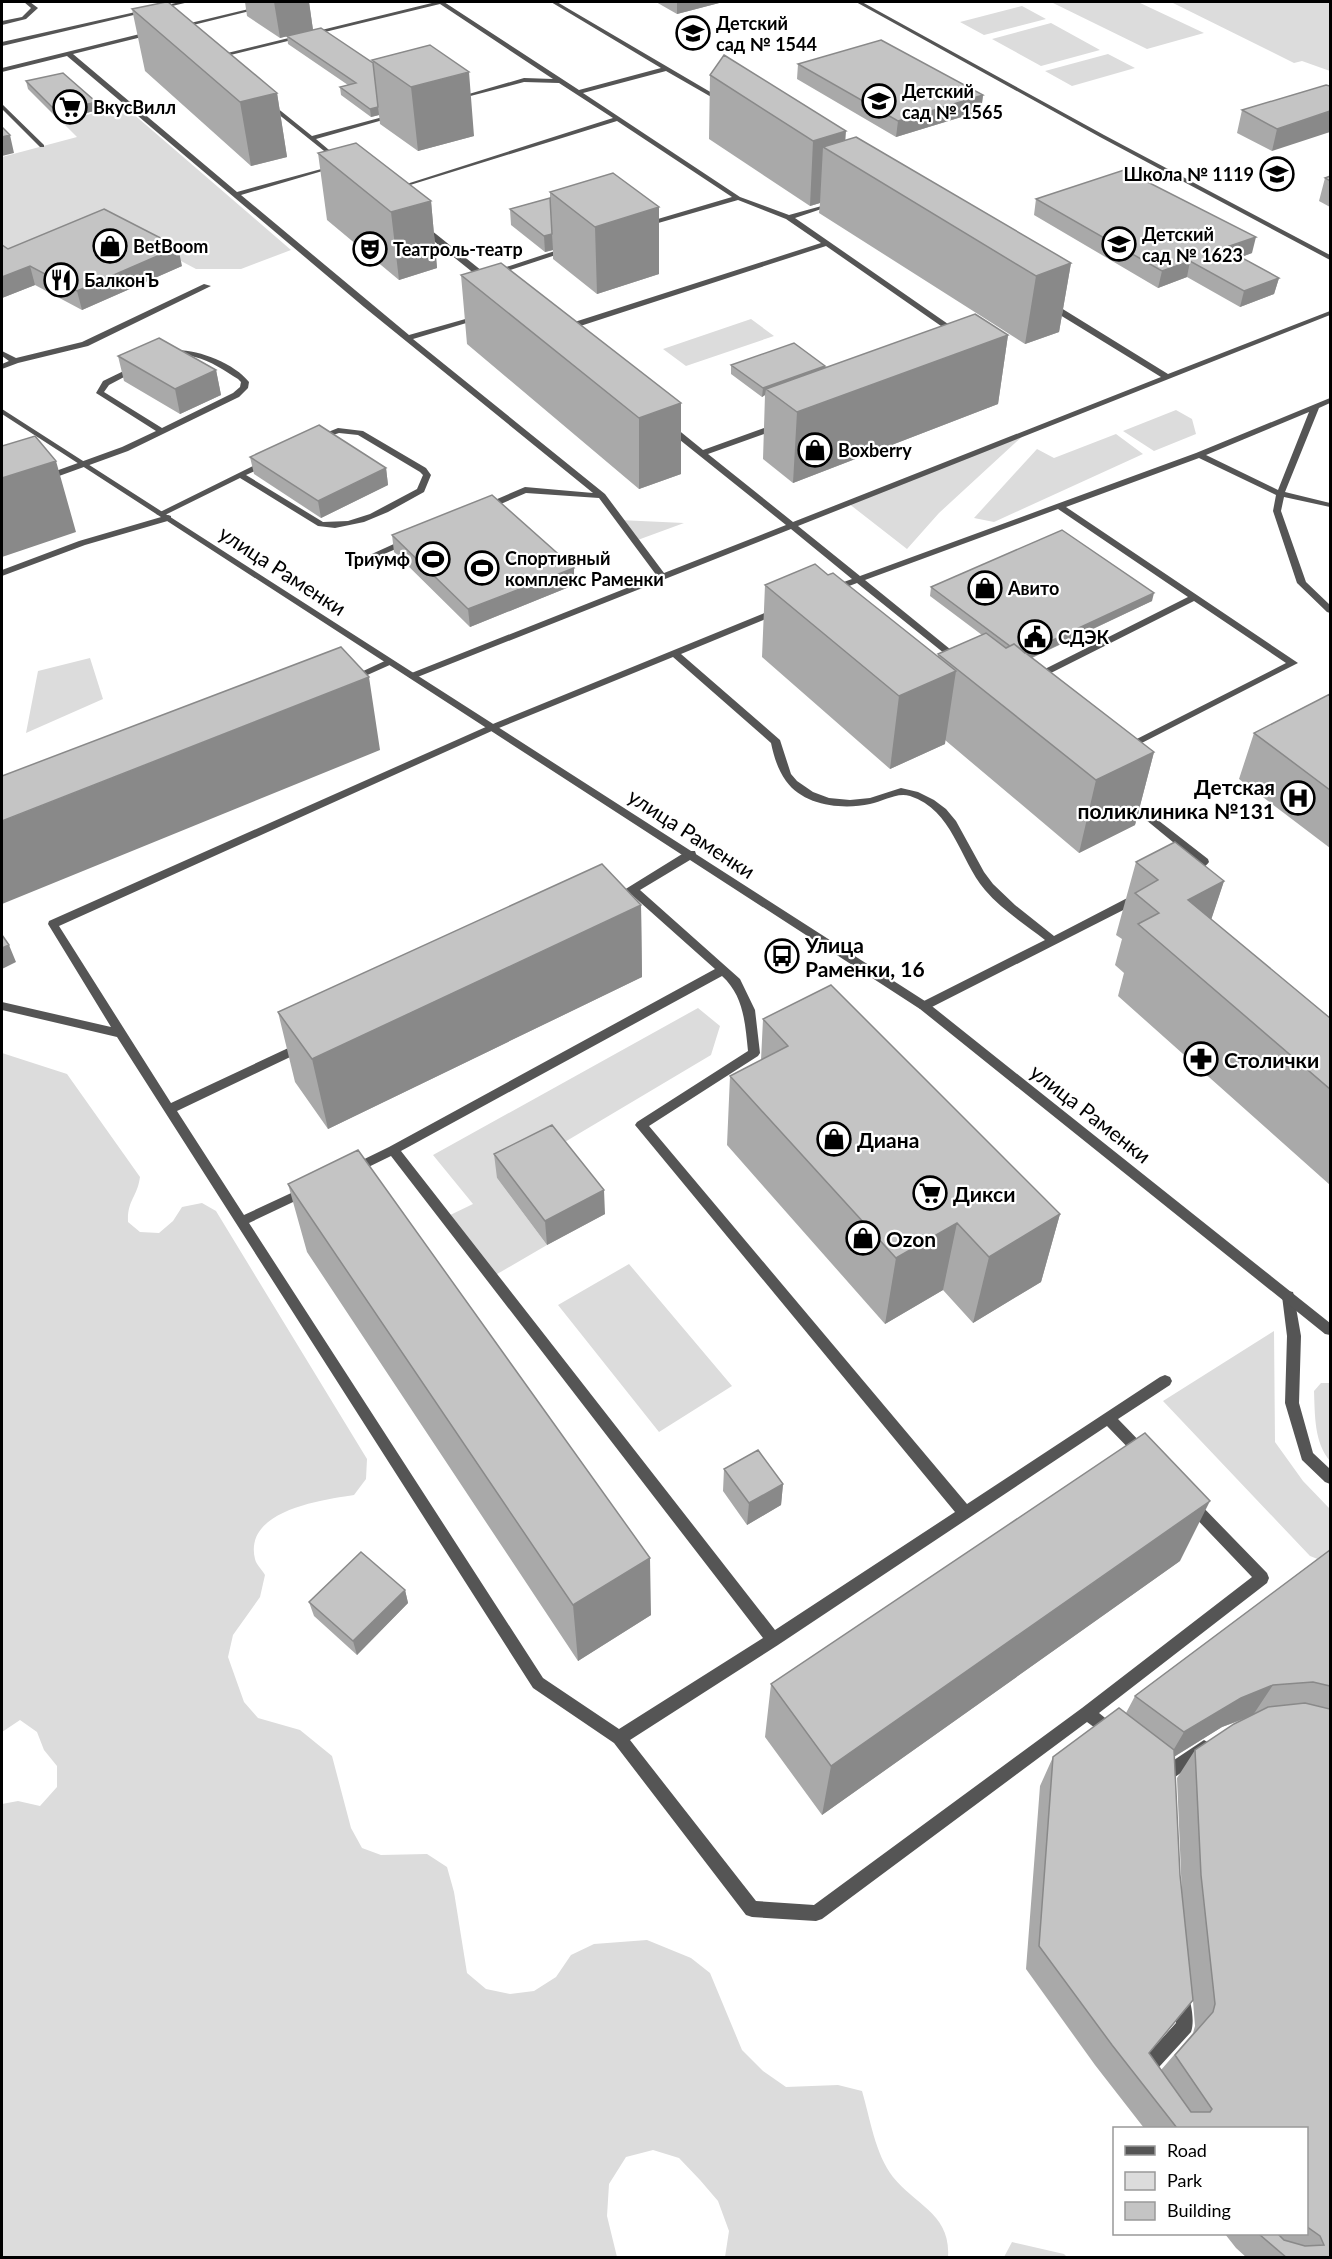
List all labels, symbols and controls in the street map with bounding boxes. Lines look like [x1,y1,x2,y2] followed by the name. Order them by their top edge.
[716,12,817,55] place label: Детский сад № 1544
[675,15,711,51] school or university icon: Детский сад № 1544
[902,80,1003,123] place label: Детский сад № 1565
[861,83,897,119] school or university icon: Детский сад № 1565
[52,89,88,125] supermarket icon: ВкусВилл
[93,96,176,118] place label: ВкусВилл
[1259,156,1295,192] school or university icon: Школа № 1119
[1123,163,1254,185] place label: Школа № 1119
[1142,223,1243,266] place label: Детский сад № 1623
[1101,226,1137,262] school or university icon: Детский сад № 1623
[92,228,128,264] shop icon: BetBoom
[352,231,388,267] theatre icon: Театроль-театр
[133,235,208,257] place label: BetBoom
[393,238,523,260] place label: Театроль-театр
[43,262,79,298] restaurant icon: БалконЪ
[84,269,159,291] place label: БалконЪ
[797,432,833,468] shop icon: Boxberry
[838,439,912,461] place label: Boxberry
[215,520,351,620] street label: улица Раменки
[415,541,451,577] sports icon: Триумф
[505,547,664,590] place label: Спортивный комплекс Раменки
[345,548,410,570] place label: Триумф
[464,550,500,586] sports icon: Спортивный комплекс Раменки
[967,570,1003,606] shop icon: Авито
[1007,577,1059,599] place label: Авито
[1017,619,1053,655] public building icon: СДЭК
[1058,626,1109,648] place label: СДЭК
[1078,774,1275,823] place label: Детская поликлиника №131
[1280,780,1316,816] hospital icon: Детская поликлиника №131
[624,783,760,883] street label: улица Раменки
[804,932,925,981] place label: Улица Раменки, 16
[764,938,800,974] bus stop icon: Улица Раменки, 16
[1183,1041,1219,1077] pharmacy icon: Столички
[1224,1047,1319,1072] place label: Столички
[1026,1058,1156,1168] street label: улица Раменки
[816,1121,852,1157] shop icon: Диана
[857,1127,919,1152] place label: Диана
[912,1175,948,1211] supermarket icon: Дикси
[953,1181,1015,1206] place label: Дикси
[845,1220,881,1256] shop icon: Ozon
[886,1226,936,1251] place label: Ozon
[1113,2127,1308,2235] legend
[1167,2139,1207,2161] text: Road
[1167,2169,1203,2191] text: Park
[1167,2199,1231,2221] text: Building

